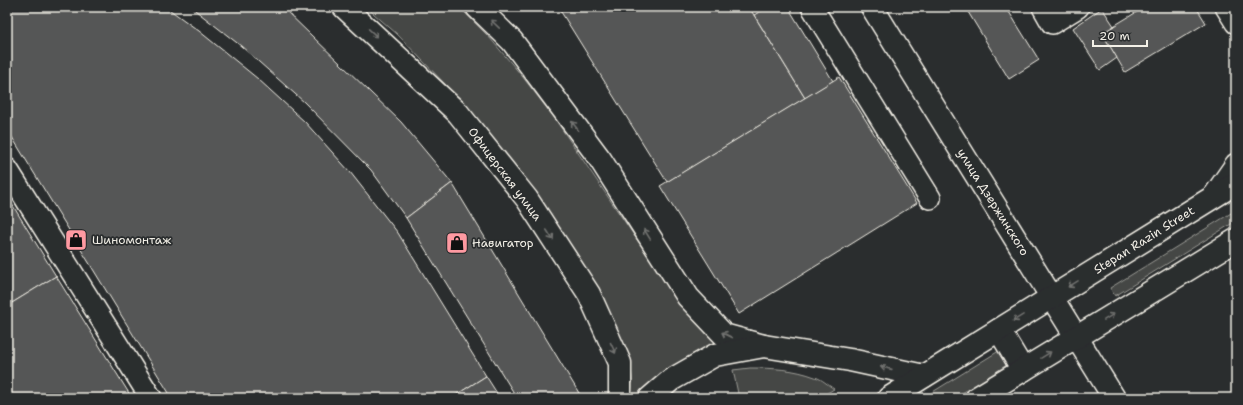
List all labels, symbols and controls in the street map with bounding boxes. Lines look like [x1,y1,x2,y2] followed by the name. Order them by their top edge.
[490,19,500,29] one-way arrow
[1093,22,1147,48] scale bar
[1099,28,1130,44] text: 20 m
[367,29,378,38] one-way arrow
[571,120,579,131] one-way arrow
[465,124,546,224] street label: Офицерская улица
[953,145,1033,259] street label: улица Дзержинского
[1091,202,1197,278] street label: Stepan Razin Street
[63,227,89,253] shop icon: Шиномонтаж
[643,228,651,240] one-way arrow
[546,229,554,240] one-way arrow
[444,230,470,256] shop icon: Навигатор
[92,232,171,248] place label: Шиномонтаж
[472,235,534,251] place label: Навигатор
[1067,281,1079,289] one-way arrow
[1103,313,1114,321] one-way arrow
[1013,314,1024,322] one-way arrow
[721,331,733,338] one-way arrow
[610,342,617,354] one-way arrow
[1040,351,1052,359] one-way arrow
[880,363,893,371] one-way arrow

